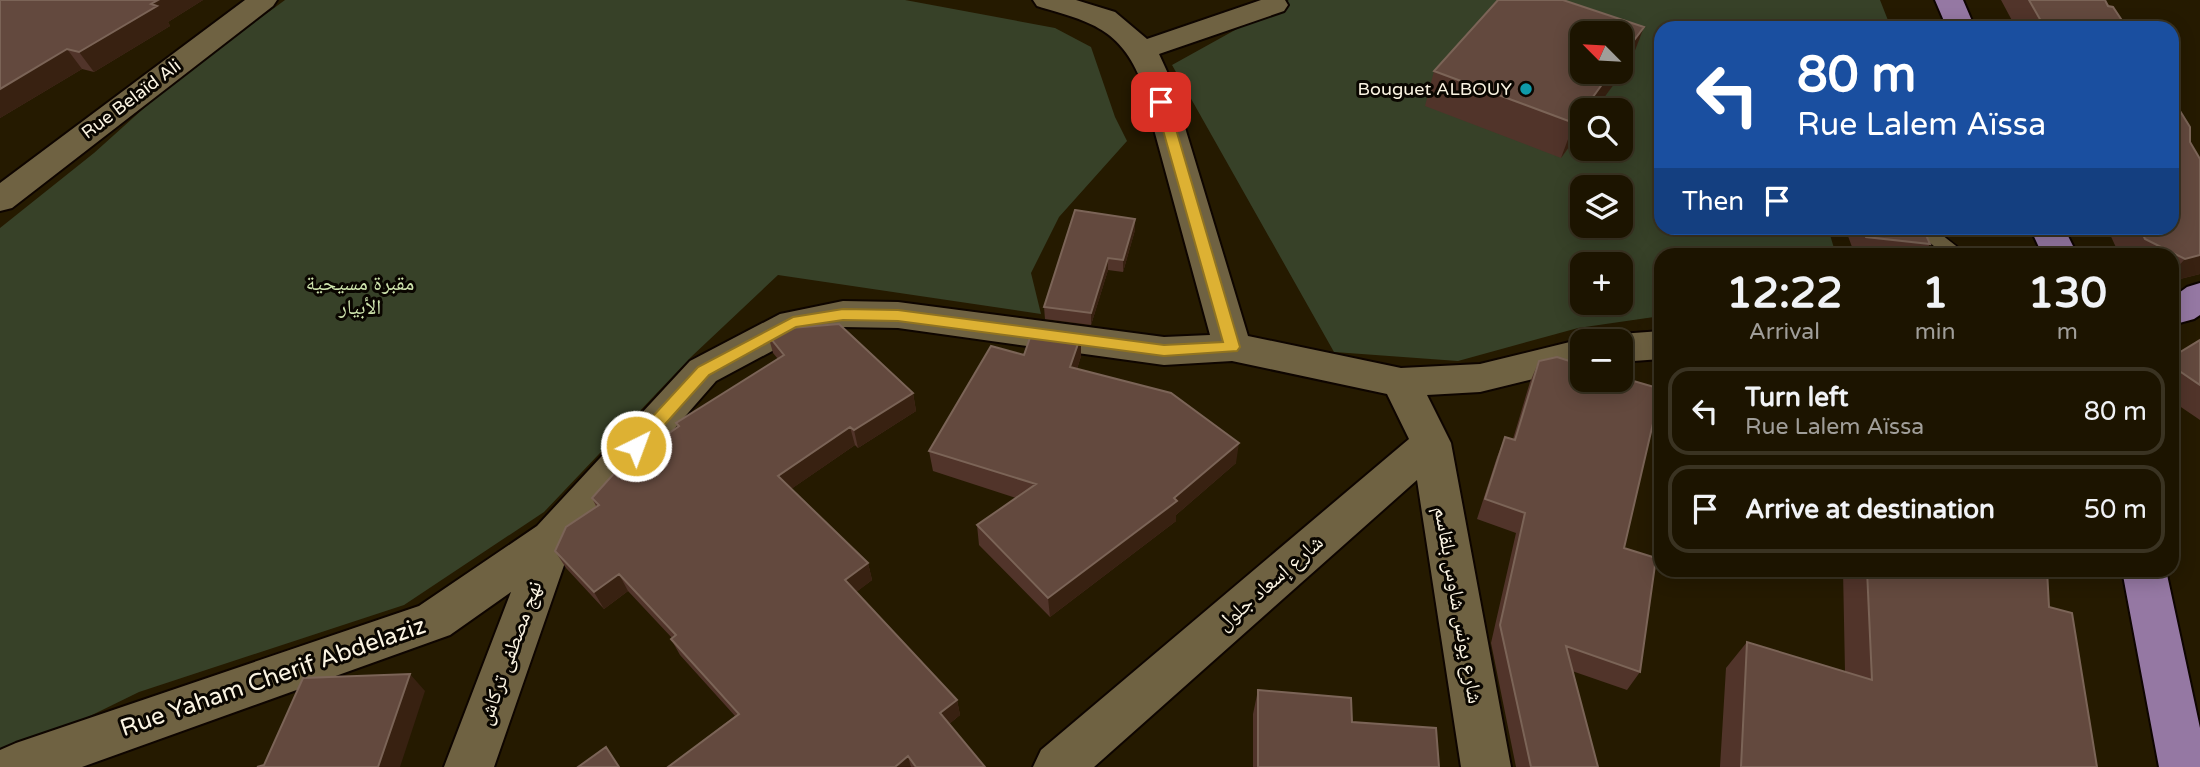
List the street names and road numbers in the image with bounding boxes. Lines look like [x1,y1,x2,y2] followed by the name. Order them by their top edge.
[77,55,185,143] street label: Rue Belaïd Ali
[1427,504,1488,706] street label: شارع يونس شاوس بلقاسم
[1212,530,1329,637] street label: شارع إسعاد جلول
[472,578,548,728] street label: نهج مصطفى تركاش
[116,611,430,743] street label: Rue Yaham Cherif Abdelaziz

